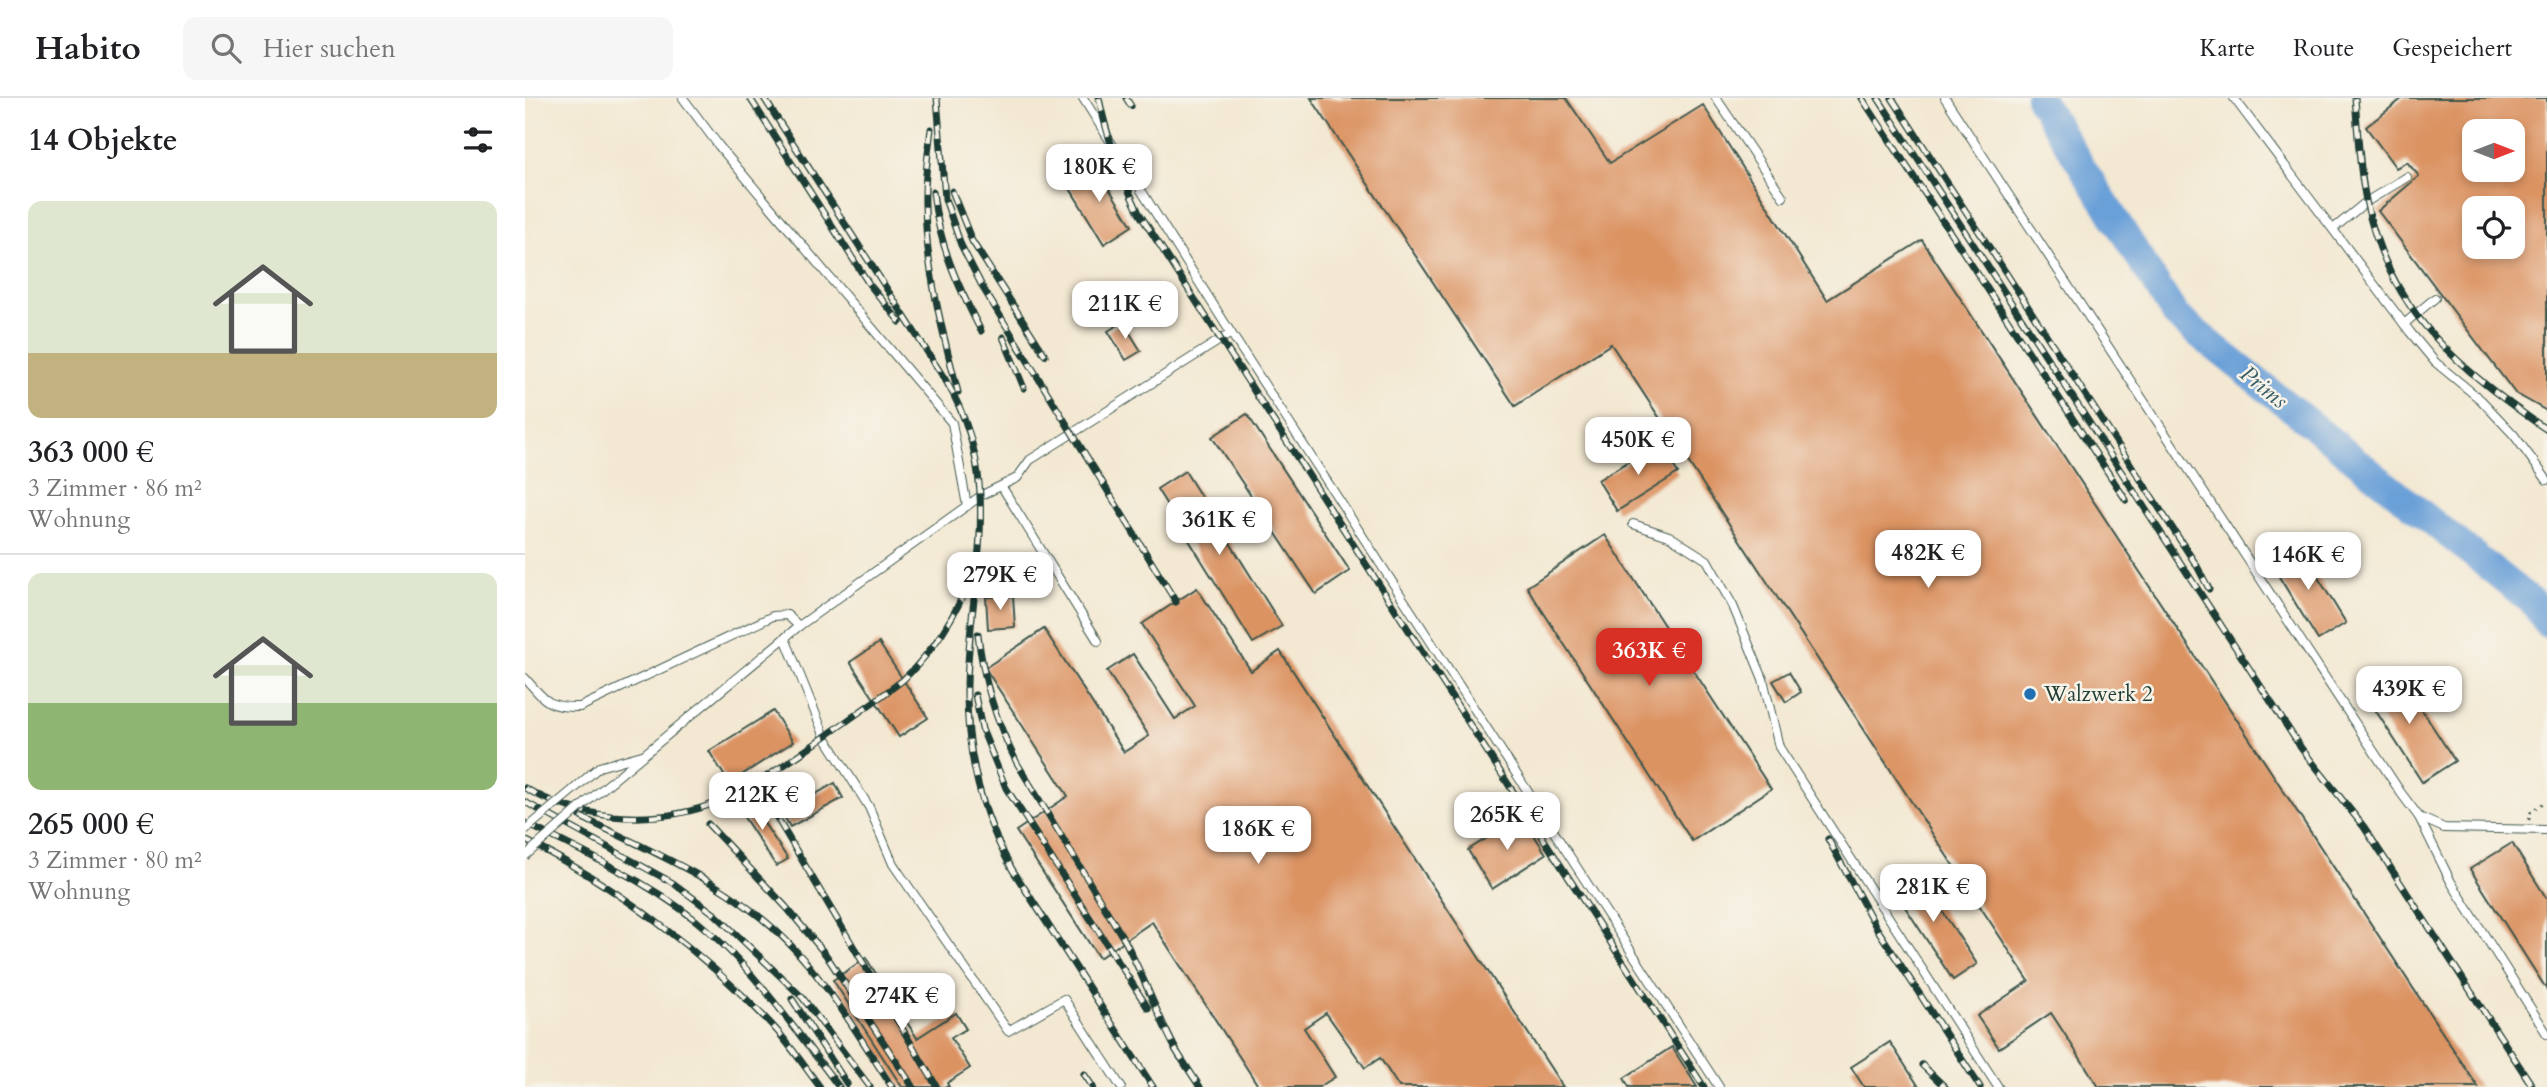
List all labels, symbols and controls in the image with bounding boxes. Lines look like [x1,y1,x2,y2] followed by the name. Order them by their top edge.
[183,17,673,80] search box
[35,26,141,71] text: Habito
[207,29,245,67] icon: search
[263,31,396,66] text: Hier suchen
[2200,32,2255,65] text: Karte
[2293,32,2354,65] text: Route
[2392,32,2512,65] text: Gespeichert
[2462,119,2525,182] north arrow
[2462,119,2525,259] map controls
[28,120,178,161] text: 14 Objekte
[459,121,497,159] icon: filters
[1042,144,1156,204] pin: 180K €
[1062,151,1136,182] text: 180K €
[2462,196,2525,259] button: locate
[200,246,326,372] icon: home
[1068,282,1182,341] pin: 211K €
[1088,288,1162,319] text: 211K €
[2234,358,2294,416] water label: Prims
[1581,418,1695,477] pin: 450K €
[1601,424,1675,455] text: 450K €
[28,432,154,473] text: 363 000 €
[28,473,202,504] text: 3 Zimmer · 86 m²
[1162,498,1276,557] pin: 361K €
[28,504,130,535] text: Wohnung
[1182,504,1256,535] text: 361K €
[1871,531,1985,590] pin: 482K €
[2251,532,2365,592] pin: 146K €
[1891,537,1965,568] text: 482K €
[2271,539,2345,570] text: 146K €
[943,552,1057,612] pin: 279K €
[963,559,1037,590] text: 279K €
[200,618,326,744] icon: home
[1592,628,1706,688] pin: 363K €
[1612,635,1686,666] text: 363K €
[2352,666,2466,726] pin: 439K €
[2372,673,2446,704] text: 439K €
[2043,680,2153,709] place label: Walzwerk 2
[2022,686,2038,702] marker: Walzwerk 2
[705,772,819,832] pin: 212K €
[725,779,799,810] text: 212K €
[1450,792,1564,852] pin: 265K €
[1470,799,1544,830] text: 265K €
[28,804,154,845] text: 265 000 €
[1201,806,1315,866] pin: 186K €
[1221,813,1295,844] text: 186K €
[28,845,202,876] text: 3 Zimmer · 80 m²
[1876,864,1990,924] pin: 281K €
[1896,871,1970,902] text: 281K €
[28,876,130,907] text: Wohnung
[845,974,959,1033] pin: 274K €
[865,980,939,1011] text: 274K €

